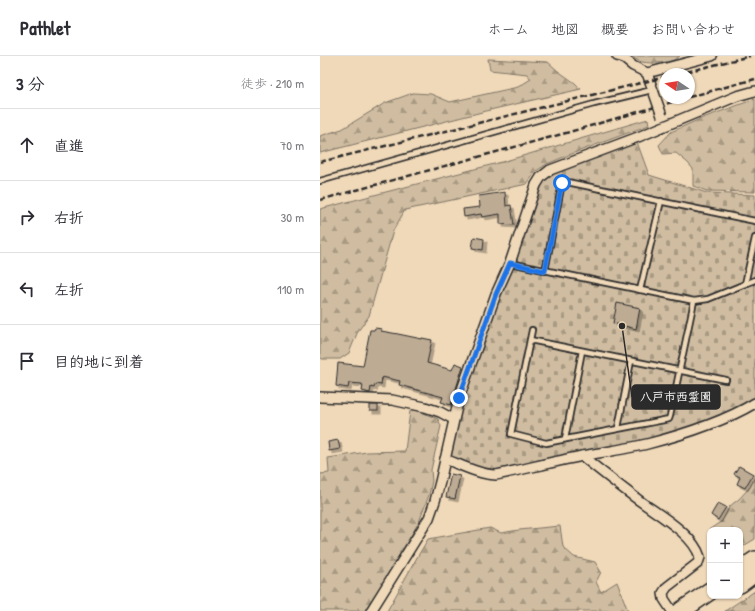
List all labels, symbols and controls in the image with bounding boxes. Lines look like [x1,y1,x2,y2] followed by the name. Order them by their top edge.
[20,15,70,41] text: Pathlet
[488,19,529,38] text: ホーム
[551,19,579,38] text: 地図
[601,19,629,38] text: 概要
[651,19,735,38] text: お問い合わせ
[659,68,695,104] north arrow
[16,72,45,95] text: 3 分
[241,74,304,92] text: 徒歩 · 210 m
[16,134,38,156] icon: ahead
[54,135,84,156] text: 直進
[280,136,304,154] text: 70 m
[553,174,571,192] route start
[16,206,38,228] icon: right
[54,207,84,228] text: 右折
[281,208,304,226] text: 30 m
[16,278,38,300] icon: left
[54,279,84,300] text: 左折
[277,280,304,298] text: 110 m
[16,350,38,372] icon: arrive
[54,351,144,372] text: 目的地に到着
[632,385,720,409] callout: 八戸市西霊園
[640,388,712,405] text: 八戸市西霊園
[450,389,468,407] route end
[707,527,743,599] map controls
[707,527,743,563] button: +
[707,563,743,599] button: −

